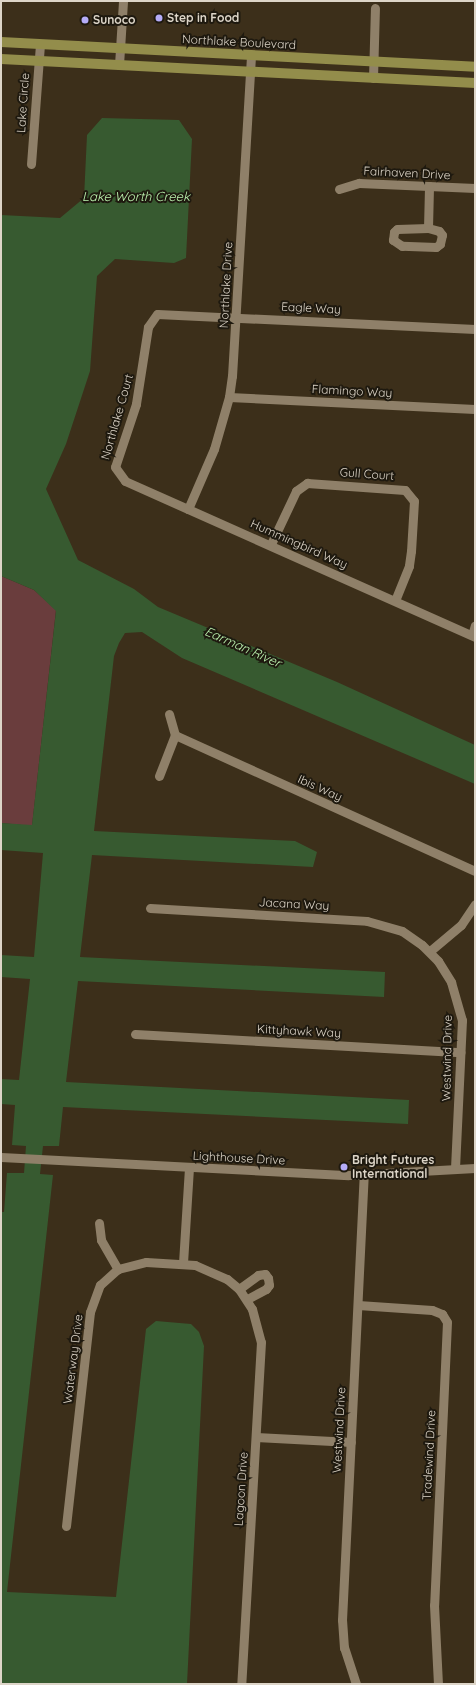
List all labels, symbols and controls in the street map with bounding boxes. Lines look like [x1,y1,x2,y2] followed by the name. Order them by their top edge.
[167,11,239,25] place label: Step in Food
[93,13,136,27] place label: Sunoco
[154,13,164,23] marker: Step in Food
[80,15,90,25] marker: Sunoco
[182,32,296,52] street label: Northlake Boulevard
[14,72,32,134] street label: Lake Circle
[363,164,451,182] street label: Fairhaven Drive
[82,188,190,204] water label: Lake Worth Creek
[217,241,235,329] street label: Northlake Drive
[281,299,341,317] street label: Eagle Way
[98,373,136,461] street label: Northlake Court
[311,382,393,400] street label: Flamingo Way
[339,465,395,483] street label: Gull Court
[248,516,350,572] street label: Hummingbird Way
[203,623,283,671] water label: Earman River
[295,772,345,804] street label: Ibis Way
[258,895,330,913] street label: Jacana Way
[439,1015,455,1101] street label: Westwind Drive
[257,1022,341,1040] street label: Kittyhawk Way
[192,1148,286,1168] street label: Lighthouse Drive
[352,1153,434,1181] place label: Bright Futures International
[339,1162,349,1172] marker: Bright Futures International
[60,1313,86,1405] street label: Waterway Drive
[330,1387,348,1473] street label: Westwind Drive
[419,1410,439,1500] street label: Tradewind Drive
[231,1451,251,1527] street label: Lagoon Drive

